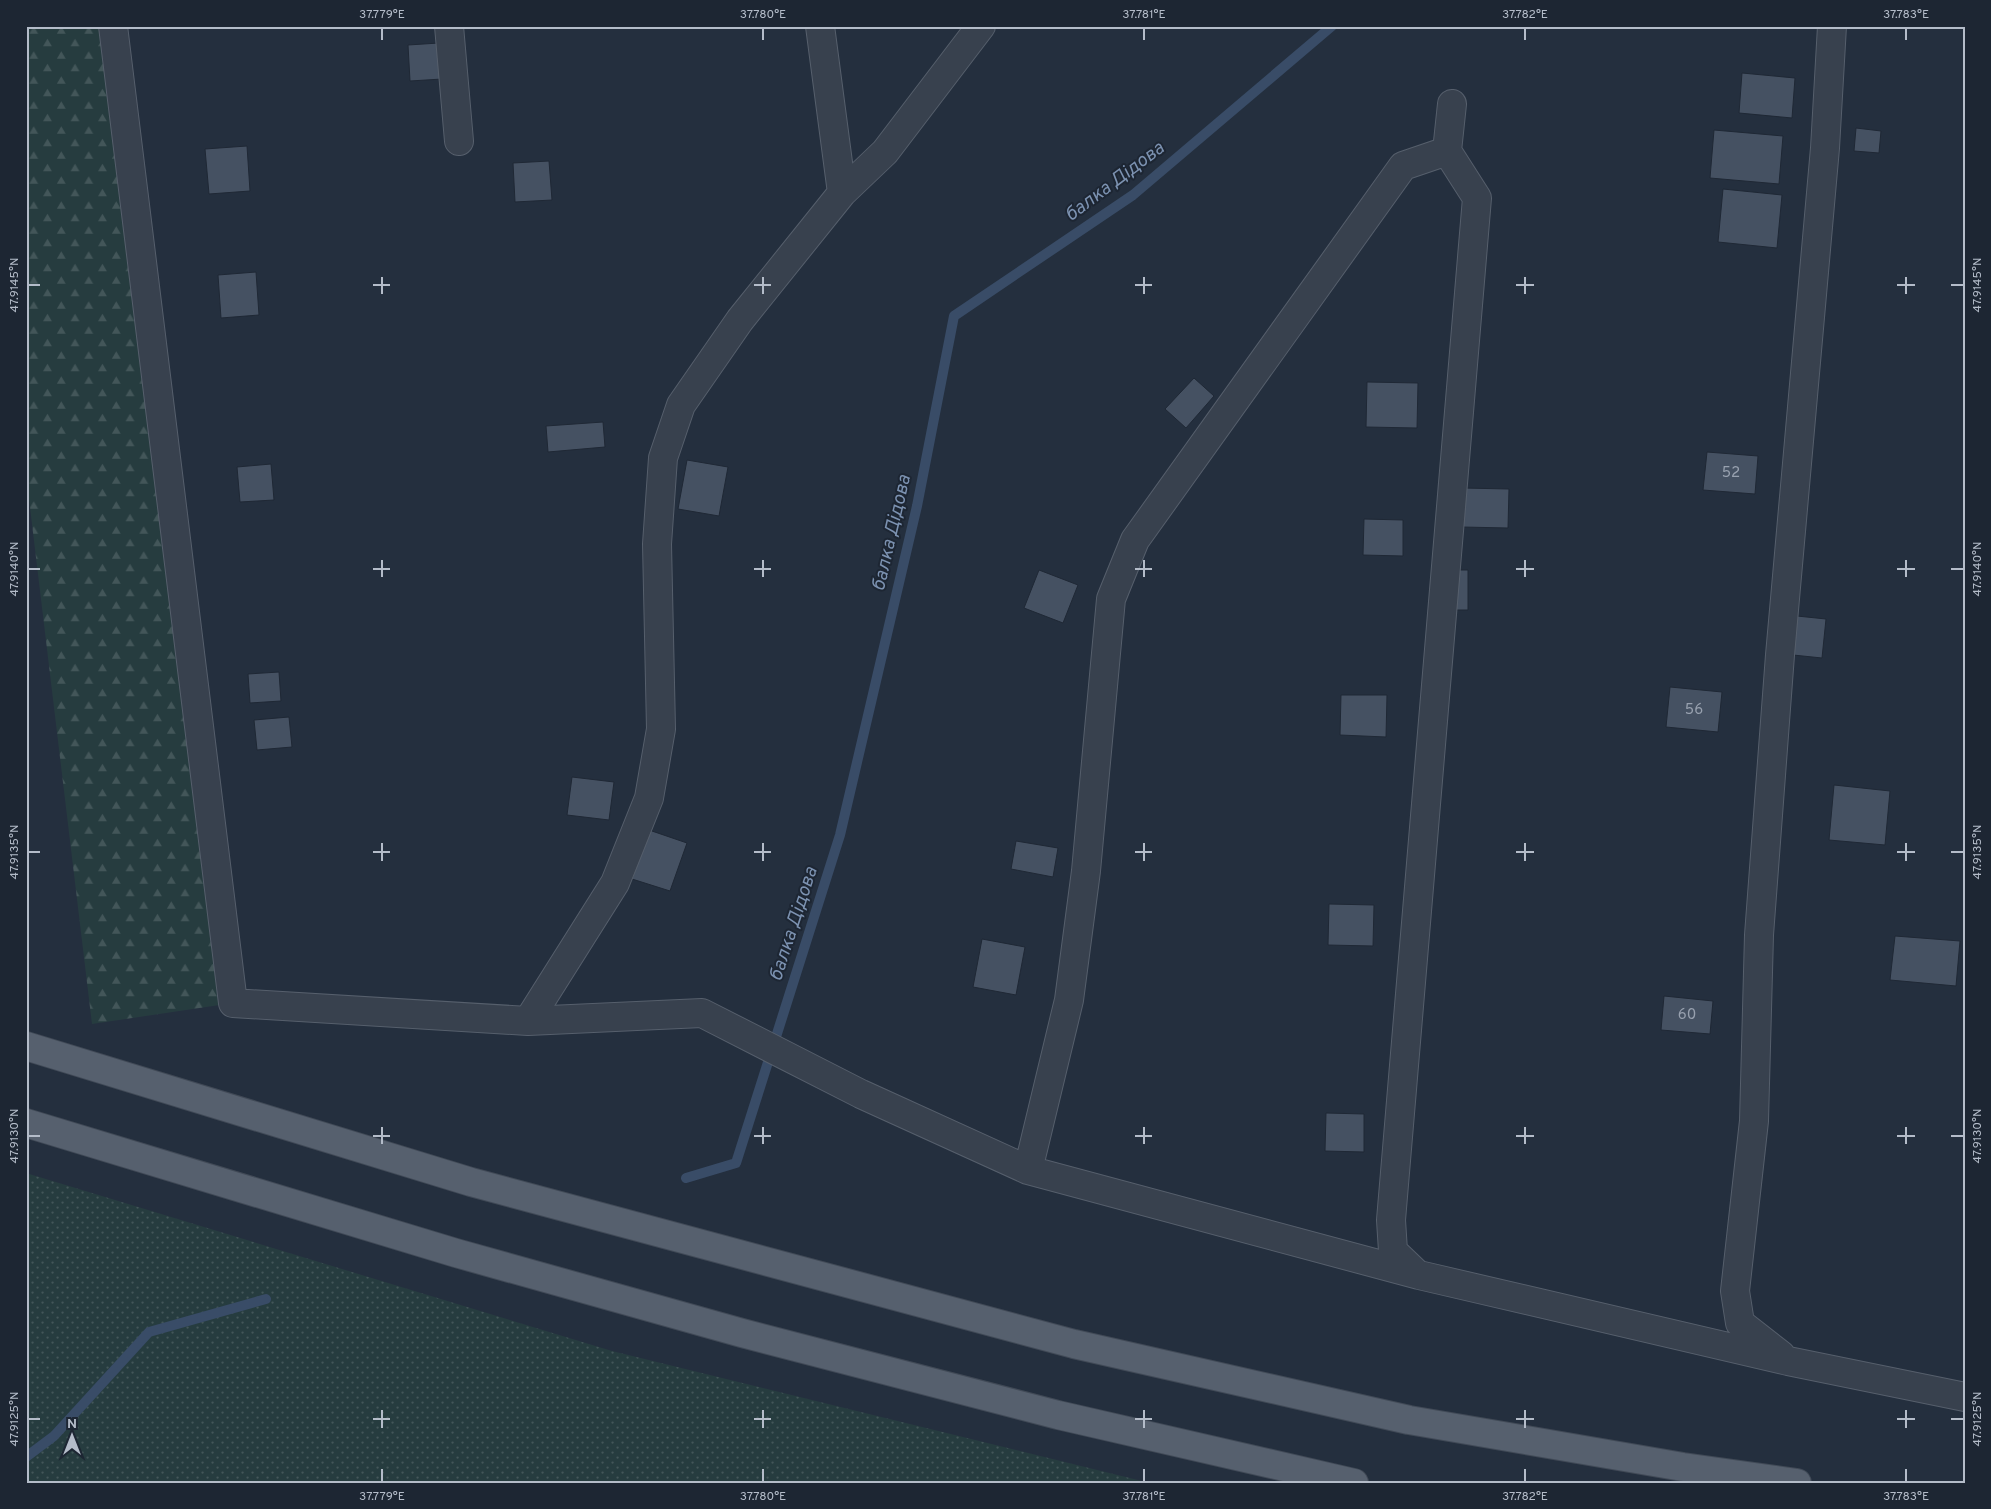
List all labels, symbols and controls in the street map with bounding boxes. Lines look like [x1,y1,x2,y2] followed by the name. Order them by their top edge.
[359,7,405,23] text: 37.779°E
[740,7,786,23] text: 37.780°E
[1122,7,1166,23] text: 37.781°E
[1502,7,1548,23] text: 37.782°E
[1883,7,1929,23] text: 37.783°E
[1060,137,1170,227] water label: балка Дідова
[7,258,23,312] text: 47.9145°N
[1970,258,1986,312] text: 47.9145°N
[1722,464,1740,483] house number: 52
[867,472,917,593] water label: балка Дідова
[7,541,23,597] text: 47.9140°N
[1970,541,1986,597] text: 47.9140°N
[1685,701,1703,720] house number: 56
[7,825,23,879] text: 47.9135°N
[1970,825,1986,879] text: 47.9135°N
[764,864,824,984] water label: балка Дідова
[1678,1006,1696,1025] house number: 60
[7,1109,23,1163] text: 47.9130°N
[1970,1109,1986,1163] text: 47.9130°N
[7,1392,23,1446] text: 47.9125°N
[1970,1392,1986,1446] text: 47.9125°N
[48,1412,98,1462] north arrow
[67,1416,77,1433] text: N
[359,1489,405,1505] text: 37.779°E
[740,1489,786,1505] text: 37.780°E
[1122,1489,1166,1505] text: 37.781°E
[1502,1489,1548,1505] text: 37.782°E
[1883,1489,1929,1505] text: 37.783°E

